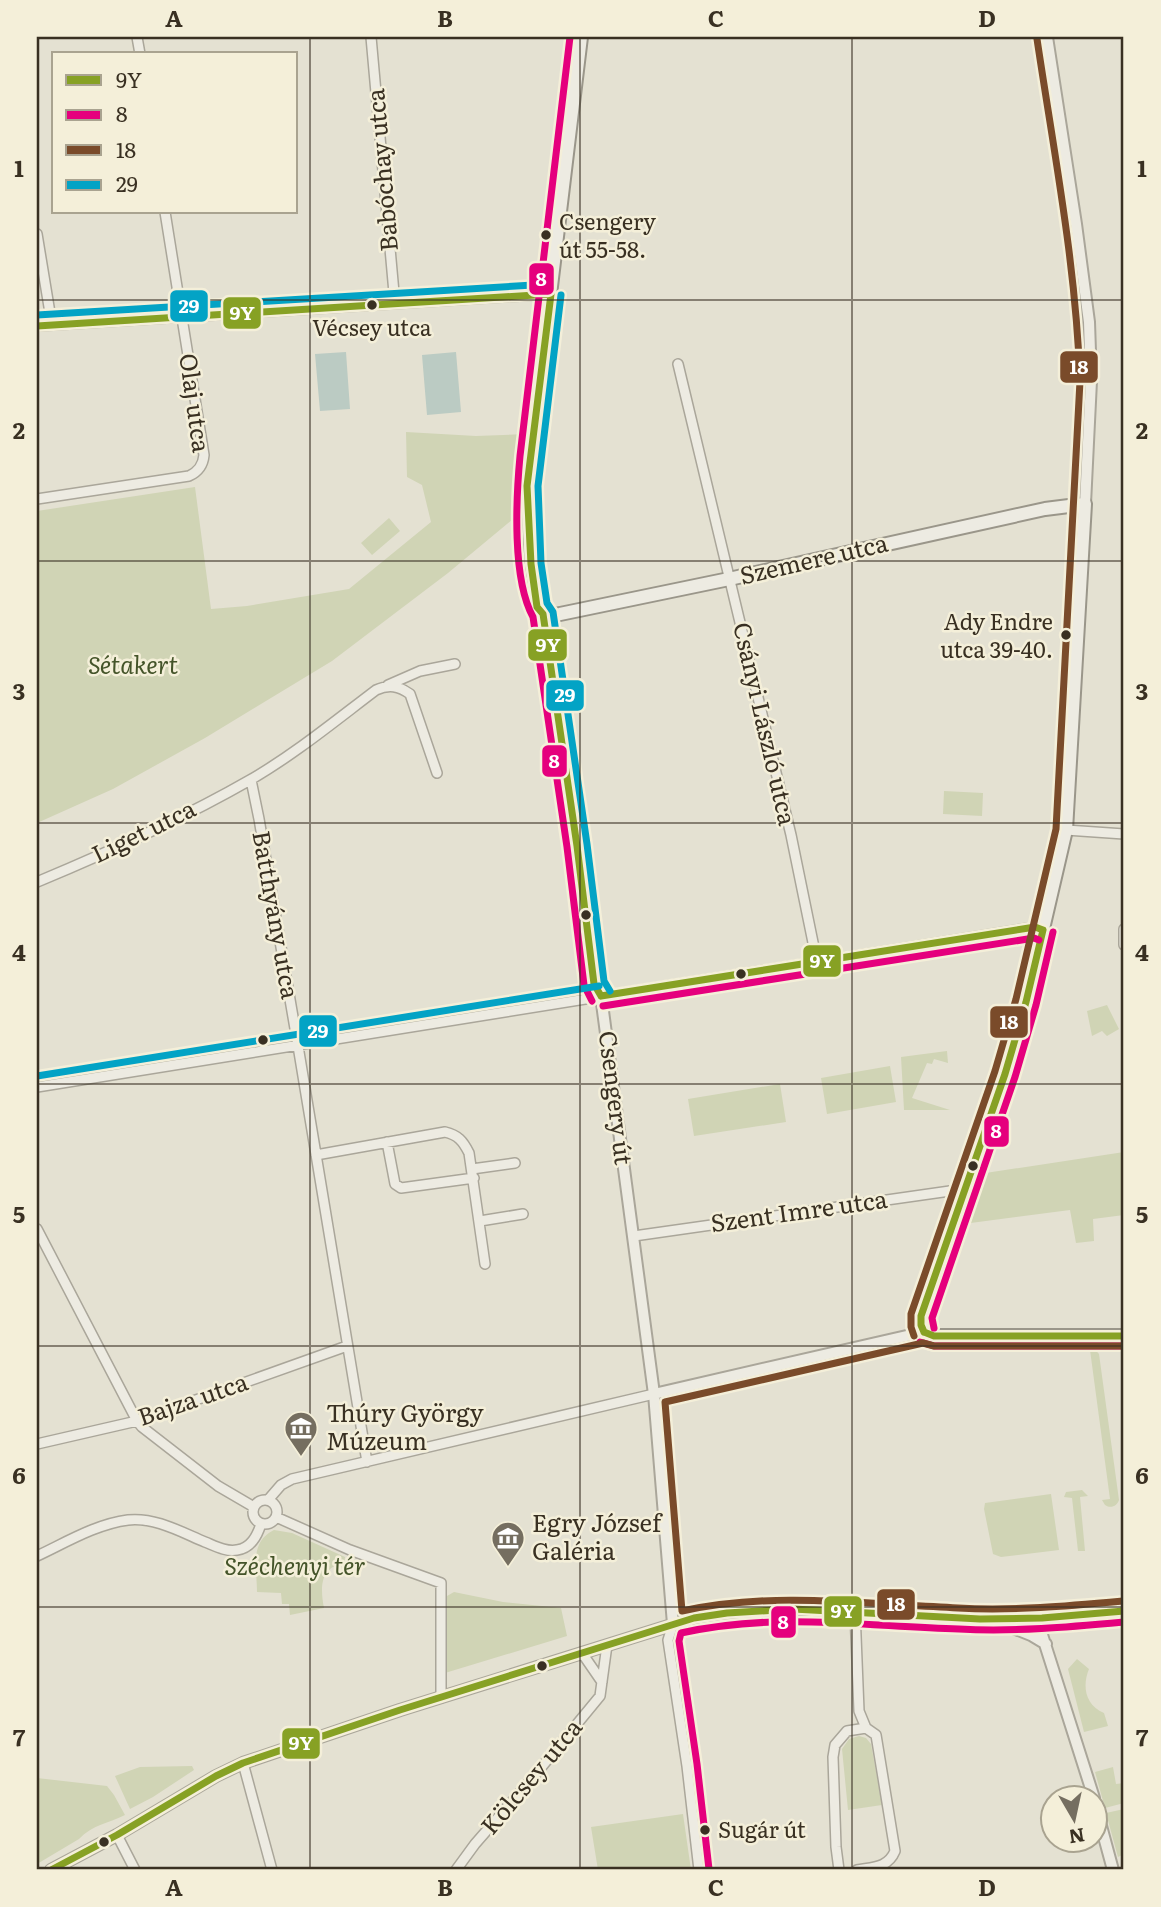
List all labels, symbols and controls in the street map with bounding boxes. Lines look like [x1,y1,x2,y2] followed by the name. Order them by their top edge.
[165,0,183,34] text: A
[437,0,453,34] text: B
[708,0,724,34] text: C
[978,0,996,34] text: D
[52,52,298,214] legend
[116,63,142,94] text: 9Y
[356,87,405,253] street label: Babóchay utca
[116,97,128,128] text: 8
[116,133,136,164] text: 18
[14,150,24,184] text: 1
[1137,150,1147,184] text: 1
[116,167,138,198] text: 29
[559,204,656,265] place label: Csengery út 55-58.
[539,228,553,242] marker: Csengery út 55-58.
[528,262,555,296] line badge: 8
[535,264,547,292] text: 8
[169,289,209,323] line badge: 29
[178,291,200,319] text: 29
[222,296,262,330] line badge: 9Y
[229,298,255,326] text: 9Y
[365,298,379,312] marker: Vécsey utca
[312,310,432,343] place label: Vécsey utca
[1059,350,1099,384] line badge: 18
[172,351,221,455] street label: Olaj utca
[1069,352,1089,380] text: 18
[13,412,25,446] text: 2
[1136,412,1148,446] text: 2
[736,524,891,592] street label: Szemere utca
[940,604,1053,665] place label: Ady Endre utca 39-40.
[726,619,807,828] street label: Csányi László utca
[527,628,568,662] line badge: 9Y
[1059,628,1073,642] marker: Ady Endre utca 39-40.
[535,630,561,658] text: 9Y
[88,646,178,681] park label: Sétakert
[13,673,25,707] text: 3
[1136,673,1148,707] text: 3
[545,679,585,712] line badge: 29
[554,680,576,708] text: 29
[541,744,568,778] line badge: 8
[548,746,560,774] text: 8
[85,789,201,870] street label: Liget utca
[245,828,309,1002] street label: Batthyány utca
[579,908,593,922] unlabelled marker
[12,934,26,968] text: 4
[1135,934,1149,968] text: 4
[802,944,842,978] line badge: 9Y
[809,946,835,974] text: 9Y
[734,967,748,981] unlabelled marker
[989,1005,1029,1039] line badge: 18
[999,1007,1019,1035] text: 18
[298,1014,338,1048] line badge: 29
[307,1016,329,1044] text: 29
[592,1029,643,1167] street label: Csengery út
[256,1033,270,1047] unlabelled marker
[983,1115,1010,1148] line badge: 8
[990,1116,1002,1144] text: 8
[966,1159,980,1173] unlabelled marker
[708,1180,889,1239] street label: Szent Imre utca
[13,1196,25,1230] text: 5
[1136,1196,1148,1230] text: 5
[132,1362,252,1433] street label: Bajza utca
[326,1394,484,1457] place label: Thúry György Múzeum
[282,1409,320,1458] museum icon: Thúry György Múzeum
[12,1457,26,1491] text: 6
[1135,1457,1149,1491] text: 6
[532,1504,663,1567] place label: Egry József Galéria
[489,1519,527,1568] museum icon: Egry József Galéria
[224,1547,366,1582] park label: Széchenyi tér
[876,1588,916,1621] line badge: 18
[886,1589,906,1617] text: 18
[823,1595,863,1628] line badge: 9Y
[830,1596,856,1624] text: 9Y
[770,1605,797,1639] line badge: 8
[777,1607,789,1635] text: 8
[535,1659,549,1673] unlabelled marker
[471,1710,589,1841] street label: Kölcsey utca
[13,1719,26,1753] text: 7
[1136,1719,1149,1753] text: 7
[281,1727,321,1760] line badge: 9Y
[288,1728,314,1756] text: 9Y
[1038,1784,1108,1854] north arrow
[718,1812,806,1845] place label: Sugár út
[1067,1822,1087,1852] text: N
[698,1823,712,1837] marker: Sugár út
[97,1835,111,1849] unlabelled marker
[165,1869,183,1903] text: A
[437,1869,453,1903] text: B
[708,1869,724,1903] text: C
[978,1869,996,1903] text: D

